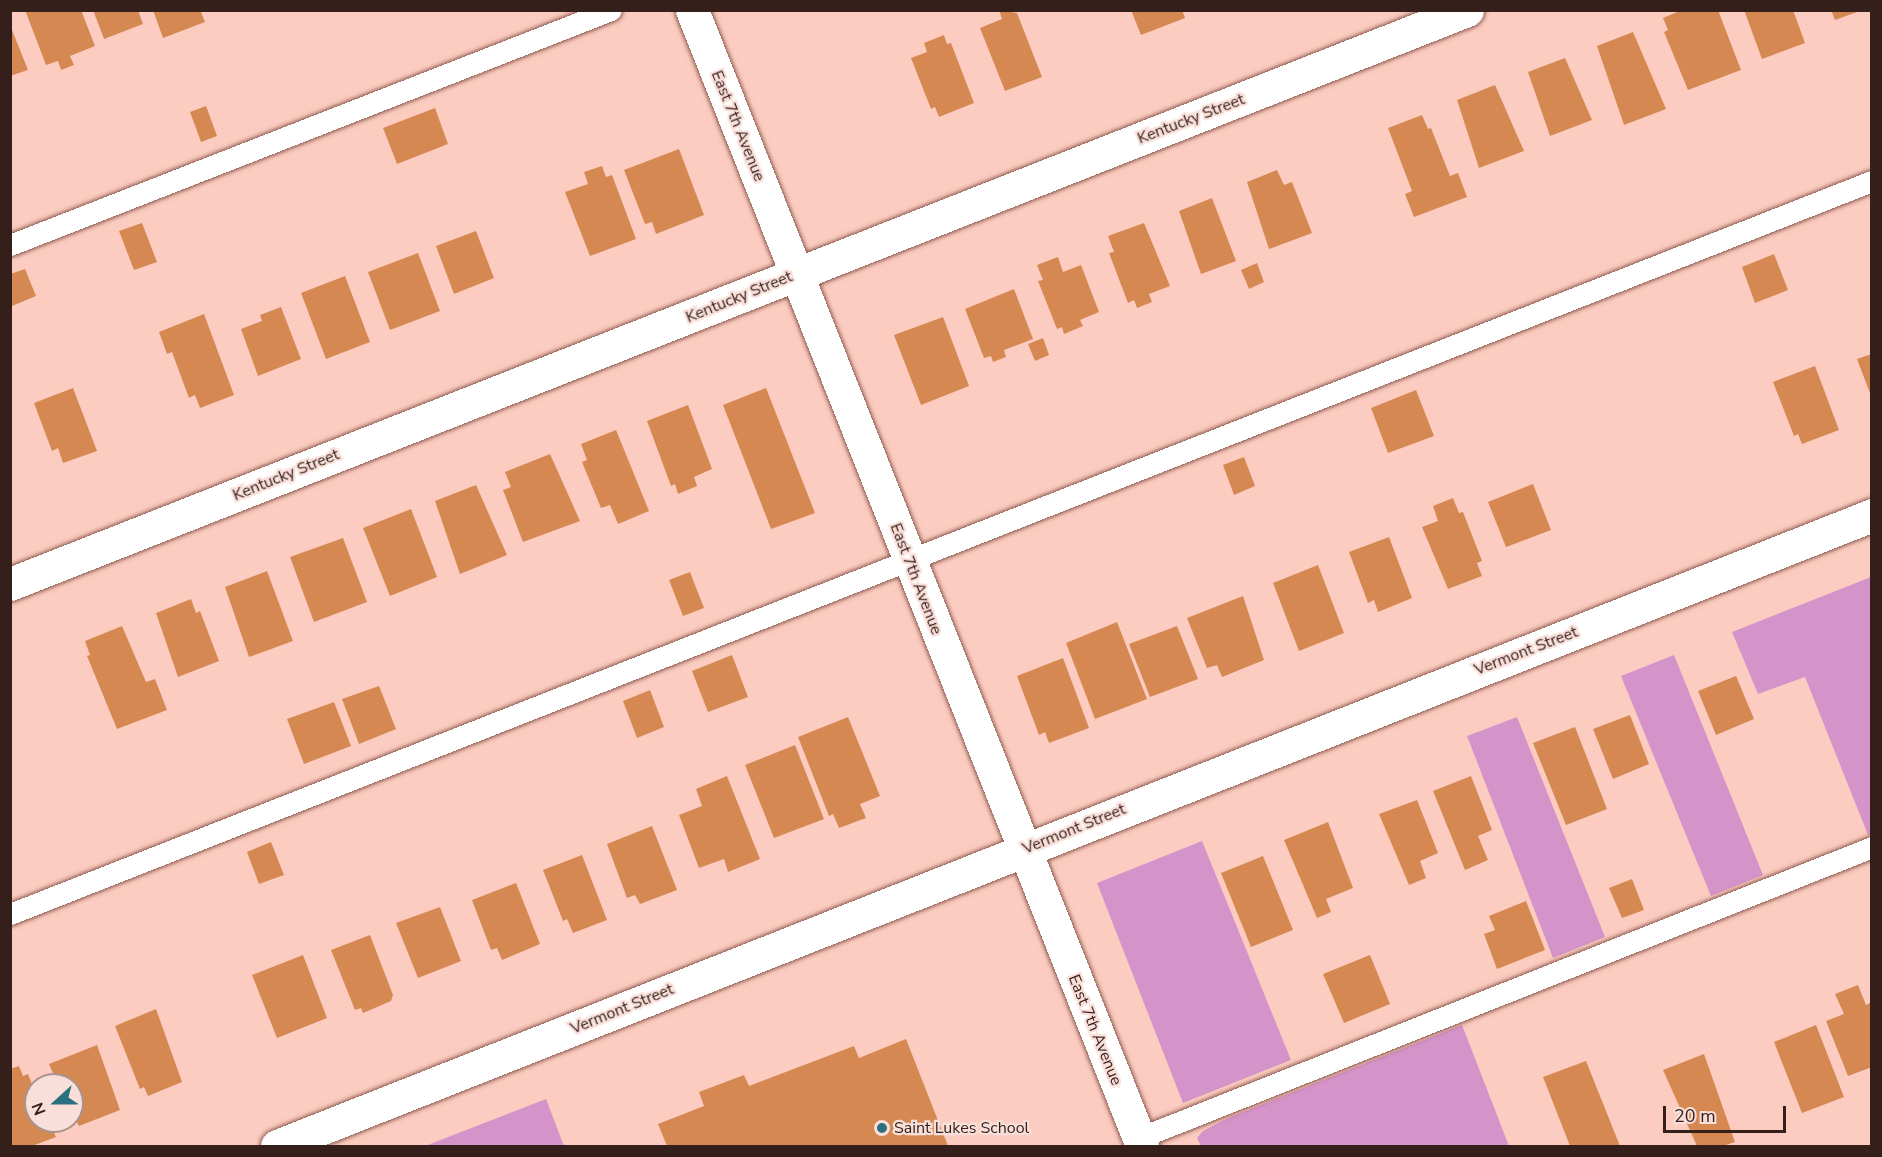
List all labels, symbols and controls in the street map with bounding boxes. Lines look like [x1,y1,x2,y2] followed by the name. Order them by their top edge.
[707,68,769,184] street label: East 7th Avenue
[1135,90,1247,148] street label: Kentucky Street
[683,267,795,327] street label: Kentucky Street
[230,445,342,505] street label: Kentucky Street
[886,521,946,637] street label: East 7th Avenue
[1472,622,1580,680] street label: Vermont Street
[1020,800,1128,858] street label: Vermont Street
[1064,972,1126,1088] street label: East 7th Avenue
[568,980,676,1038] street label: Vermont Street
[24,1073,84,1133] north arrow
[1666,1094,1789,1132] scale bar
[27,1099,51,1118] text: N
[1674,1104,1716,1128] text: 20 m
[894,1118,1029,1138] place label: Saint Lukes School
[875,1121,889,1135] marker: Saint Lukes School

